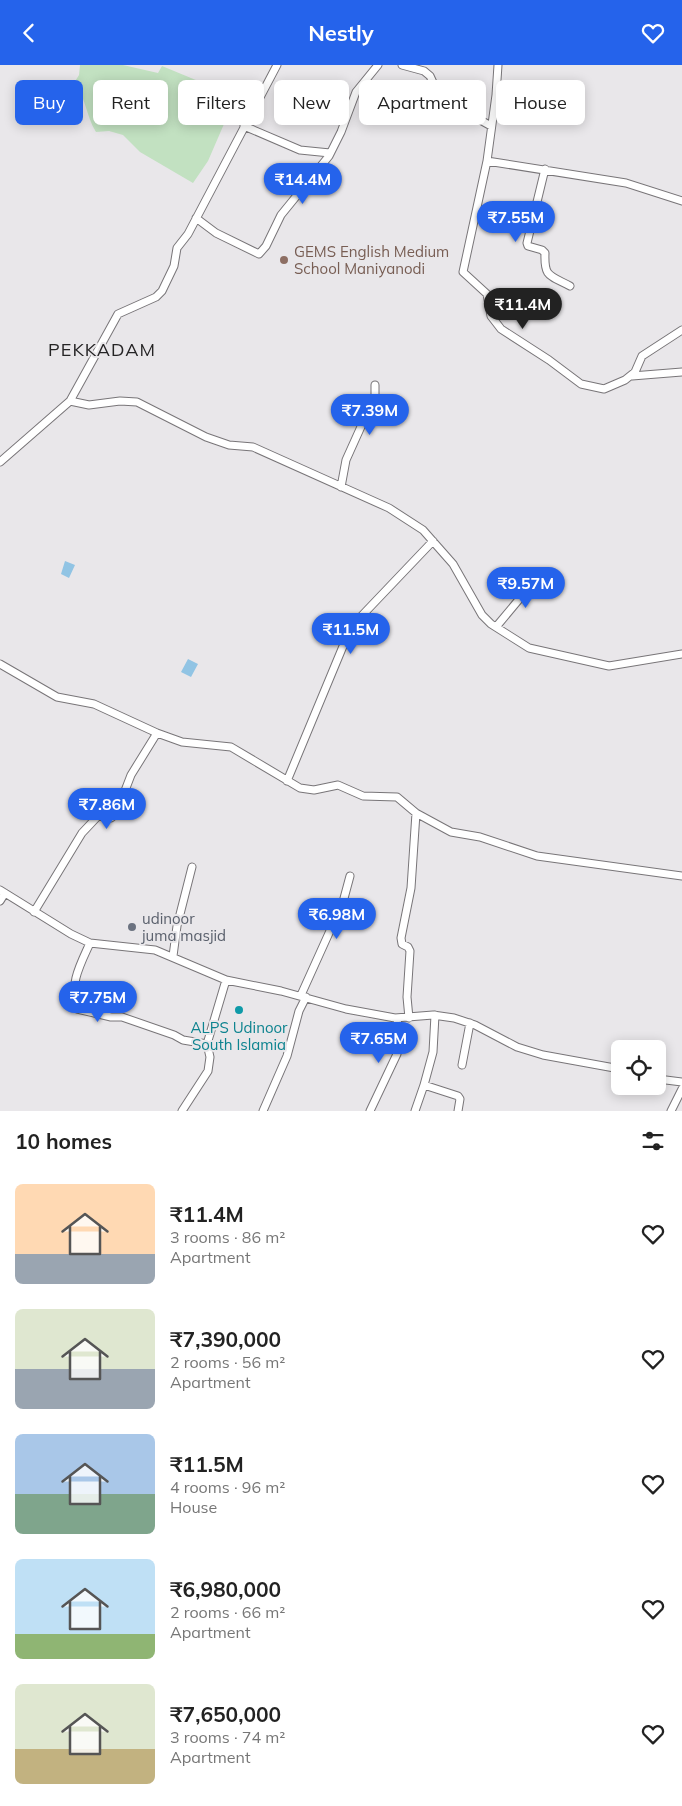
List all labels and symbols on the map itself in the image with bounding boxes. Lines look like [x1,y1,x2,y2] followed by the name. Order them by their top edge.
[262,163,344,205] pin: ₹14.4M
[475,201,557,243] pin: ₹7.55M
[294,242,449,278] place label: GEMS English Medium School Maniyanodi
[278,254,290,266] marker: GEMS English Medium School Maniyanodi
[482,287,564,330] pin: ₹11.4M
[48,338,156,361] district label: PEKKADAM
[329,393,411,436] pin: ₹7.39M
[485,567,567,609] pin: ₹9.57M
[310,613,392,655] pin: ₹11.5M
[66,787,148,830] pin: ₹7.86M
[296,897,378,940] pin: ₹6.98M
[141,909,226,945] place label: udinoor juma masjid
[126,921,138,933] marker: udinoor juma masjid
[57,981,139,1023] pin: ₹7.75M
[233,1004,245,1016] marker: ALPS Udinoor South Islamia
[190,1018,288,1054] place label: ALPS Udinoor South Islamia
[338,1021,420,1064] pin: ₹7.65M

